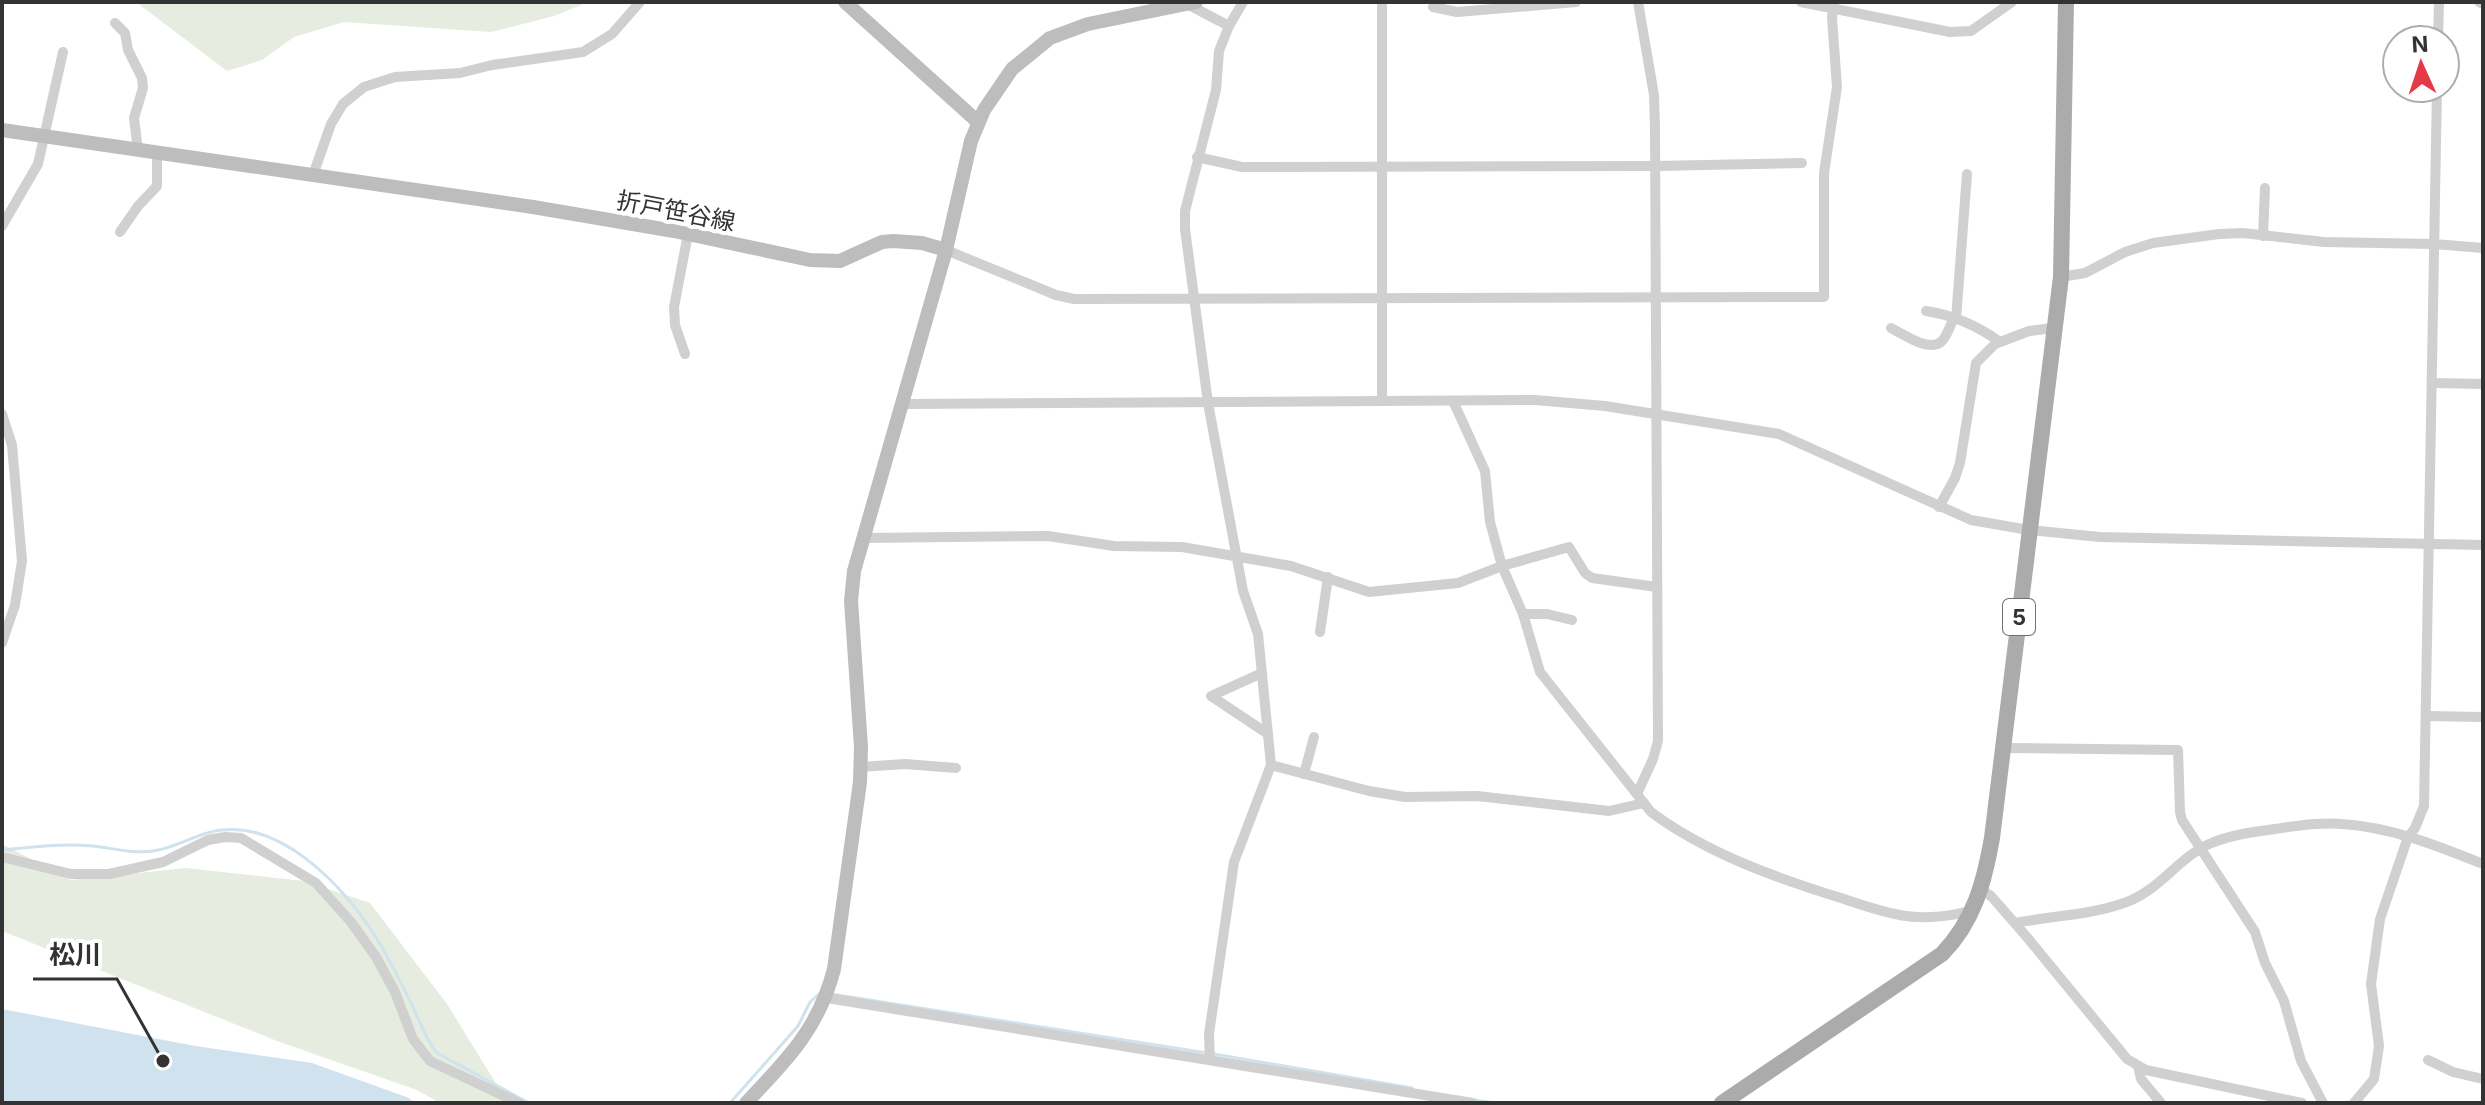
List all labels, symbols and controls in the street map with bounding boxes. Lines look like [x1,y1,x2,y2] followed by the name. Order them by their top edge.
[2381,24,2461,104] north arrow
[2411,31,2429,57] text: N
[614,185,738,237] street label: 折戸笹谷線
[2003,599,2035,635] road number: 5
[33,929,117,979] callout: 松川
[49,939,101,970] text: 松川

